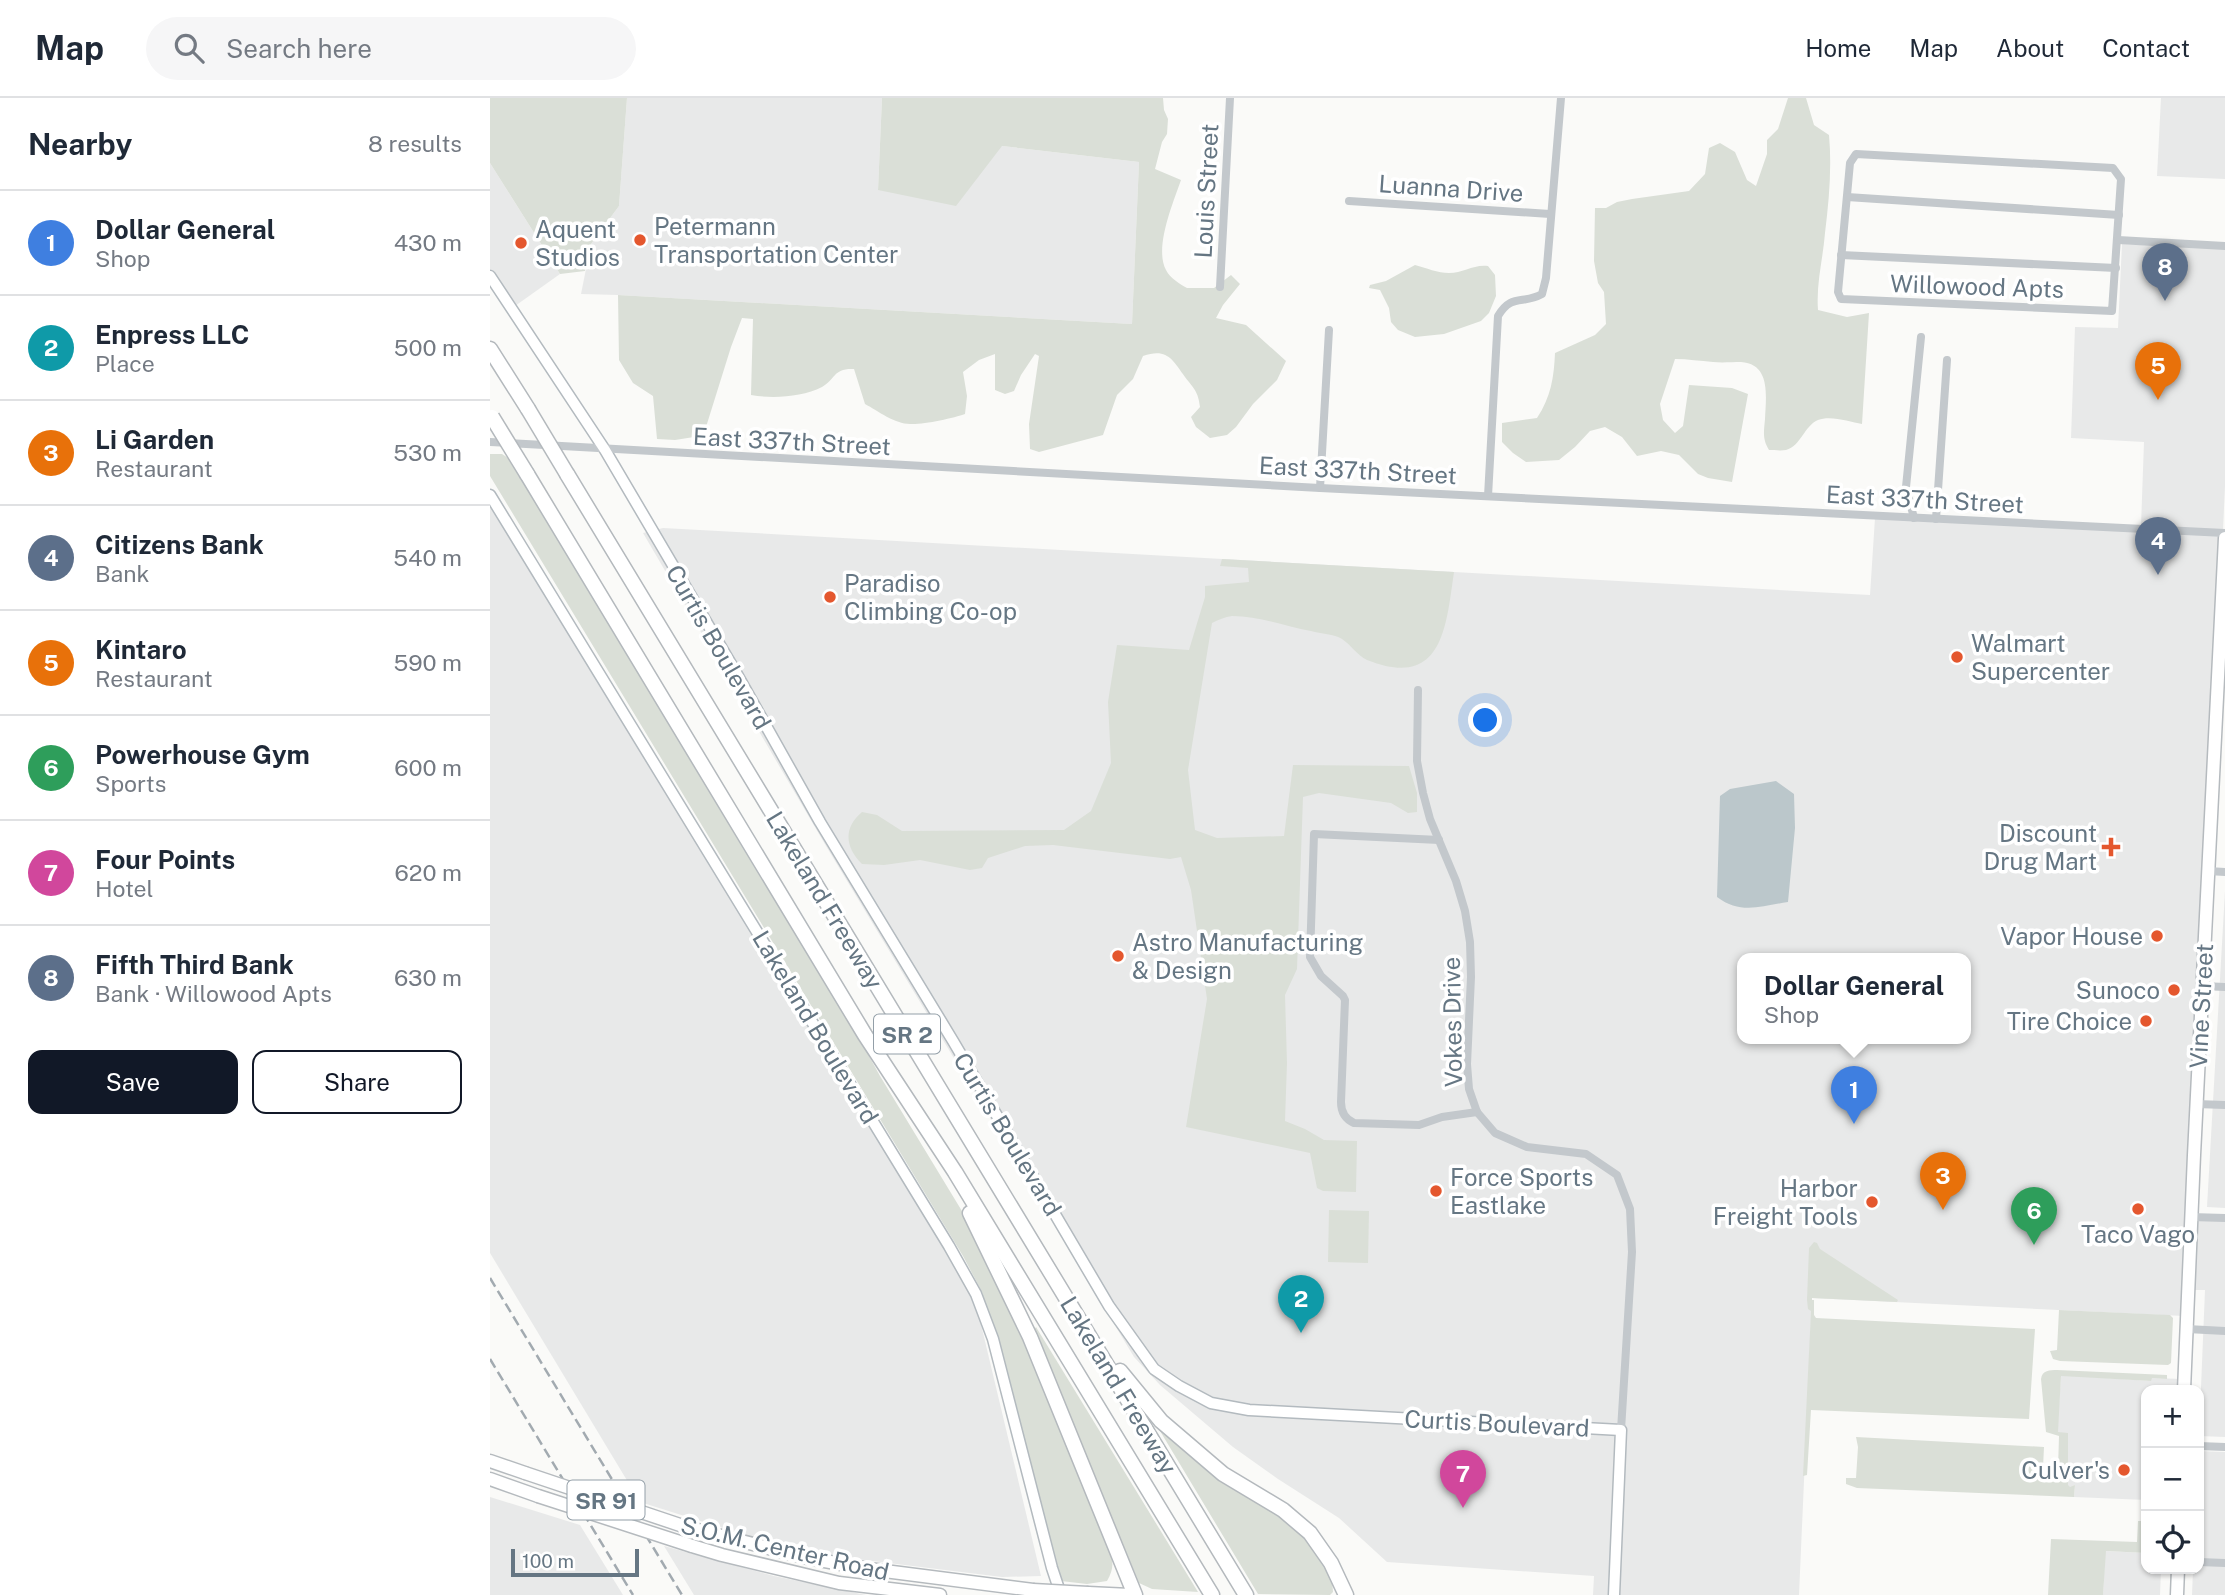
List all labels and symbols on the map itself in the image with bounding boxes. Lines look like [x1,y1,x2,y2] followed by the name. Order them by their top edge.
[1188,123,1224,259] street label: Louis Street
[1378,169,1524,207] street label: Luanna Drive
[654,212,898,268] place label: Petermann Transportation Center
[535,215,620,271] place label: Aquent Studios
[632,232,648,248] marker: Petermann Transportation Center
[513,235,529,251] marker: Aquent Studios
[2142,243,2188,301] pin: 8
[1890,269,2064,303] street label: Willowood Apts
[2135,342,2181,400] pin: 5
[692,422,892,460] street label: East 337th Street
[1258,451,1458,489] street label: East 337th Street
[1825,480,2025,518] street label: East 337th Street
[2135,517,2181,575] pin: 4
[661,560,777,734] street label: Curtis Boulevard
[844,569,1017,625] place label: Paradiso Climbing Co-op
[822,589,838,605] marker: Paradiso Climbing Co-op
[1971,629,2110,685] place label: Walmart Supercenter
[1949,649,1965,665] marker: Walmart Supercenter
[1468,703,1502,737] your location
[761,806,889,994] street label: Lakeland Freeway
[1983,819,2097,875] place label: Discount Drug Mart
[2103,839,2119,855] marker: Discount Drug Mart
[2000,922,2143,950] place label: Vapor House
[747,925,885,1129] street label: Lakeland Boulevard
[1132,928,1363,984] place label: Astro Manufacturing & Design
[2149,928,2165,944] marker: Vapor House
[2184,943,2218,1069] street label: Vine Street
[1110,948,1126,964] marker: Astro Manufacturing & Design
[1437,957,1467,1087] street label: Vokes Drive
[2076,976,2160,1004] place label: Sunoco
[2166,982,2182,998] marker: Sunoco
[2007,1007,2132,1035] place label: Tire Choice
[2138,1013,2154,1029] marker: Tire Choice
[874,1015,940,1054] road number: SR 2
[948,1047,1068,1221] street label: Curtis Boulevard
[1831,1066,1877,1124] pin: 1
[1920,1152,1966,1210] pin: 3
[1450,1163,1593,1219] place label: Force Sports Eastlake
[1713,1174,1858,1230] place label: Harbor Freight Tools
[1428,1183,1444,1199] marker: Force Sports Eastlake
[2011,1187,2057,1245] pin: 6
[1864,1194,1880,1210] marker: Harbor Freight Tools
[2130,1201,2146,1217] marker: Taco Vago
[2081,1220,2195,1248] place label: Taco Vago
[1278,1275,1324,1333] pin: 2
[1055,1291,1183,1479] street label: Lakeland Freeway
[1404,1404,1590,1442] street label: Curtis Boulevard
[1440,1450,1486,1508] pin: 7
[2021,1456,2110,1484] place label: Culver's
[2116,1462,2132,1478] marker: Culver's
[568,1480,644,1520] road number: SR 91
[678,1510,892,1586] street label: S.O.M. Center Road
[511,1546,639,1578] scale bar

